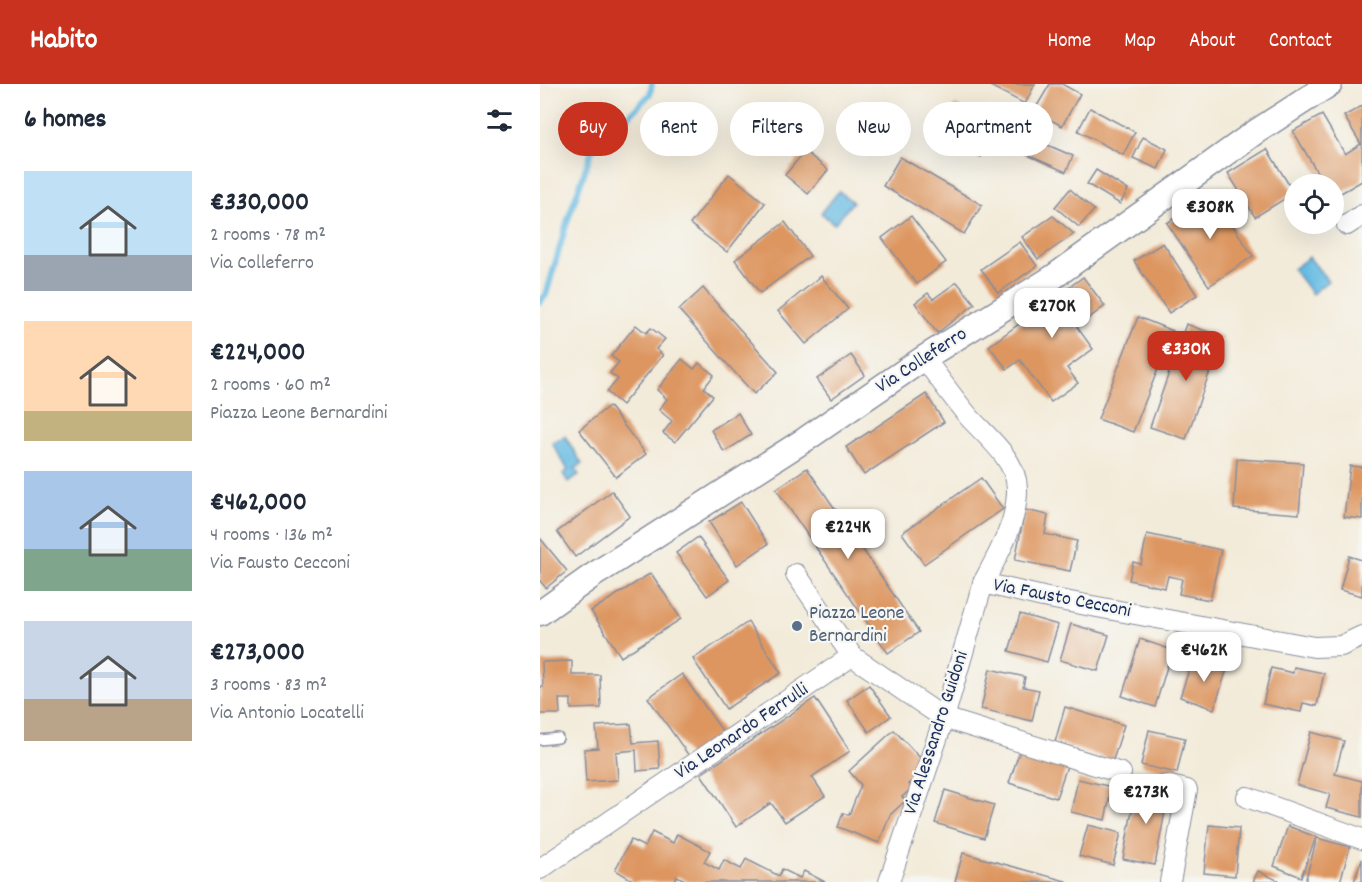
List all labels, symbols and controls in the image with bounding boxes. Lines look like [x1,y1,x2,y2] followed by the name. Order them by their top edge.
[30,22,98,62] text: Habito
[1047,27,1091,57] text: Home
[1124,27,1156,57] text: Map
[1189,27,1236,57] text: About
[1269,27,1332,57] text: Contact
[24,102,106,139] text: 6 homes
[558,102,628,156] chip: Buy
[640,102,718,156] chip: Rent
[730,102,824,156] chip: Filters
[836,102,911,156] chip: New
[923,102,1053,156] chip: Apartment
[483,104,516,137] icon: filters
[1284,174,1344,234] map controls
[1284,174,1344,234] button: locate
[210,185,309,222] text: €330,000
[1168,189,1252,240] pin: €308K
[1186,194,1234,222] text: €308K
[72,195,144,267] icon: home
[210,222,326,250] text: 2 rooms · 78 m²
[210,250,314,278] text: Via Colleferro
[1010,288,1094,339] pin: €270K
[1028,293,1076,321] text: €270K
[871,321,973,401] street label: Via Colleferro
[1144,331,1228,382] pin: €330K
[210,335,305,372] text: €224,000
[1161,336,1211,364] text: €330K
[72,345,144,417] icon: home
[210,372,331,400] text: 2 rooms · 60 m²
[210,400,387,428] text: Piazza Leone Bernardini
[210,485,307,522] text: €462,000
[72,495,144,567] icon: home
[806,509,890,560] pin: €224K
[825,514,871,542] text: €224K
[210,522,333,550] text: 4 rooms · 136 m²
[210,550,350,578] text: Via Fausto Cecconi
[991,572,1134,626] street label: Via Fausto Cecconi
[809,600,904,651] place label: Piazza Leone Bernardini
[790,619,804,633] marker: Piazza Leone Bernardini
[1162,632,1246,683] pin: €462K
[210,635,305,672] text: €273,000
[1180,637,1228,665] text: €462K
[72,645,144,717] icon: home
[897,647,977,819] street label: Via Alessandro Guidoni
[210,672,327,700] text: 3 rooms · 83 m²
[669,676,815,787] street label: Via Leonardo Ferrulli
[210,700,364,728] text: Via Antonio Locatelli
[1104,774,1188,825] pin: €273K
[1123,779,1169,807] text: €273K

